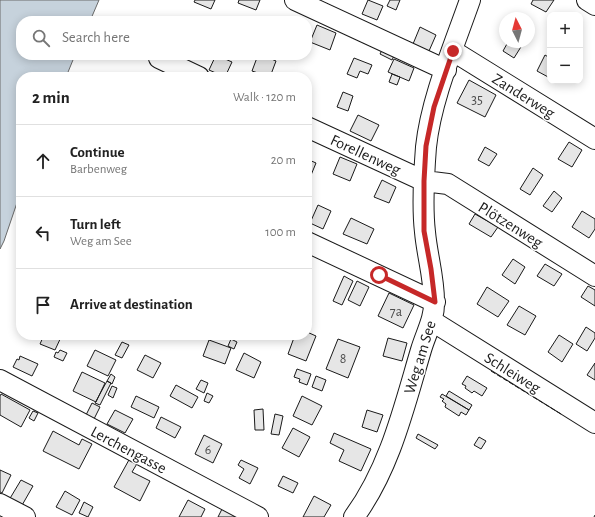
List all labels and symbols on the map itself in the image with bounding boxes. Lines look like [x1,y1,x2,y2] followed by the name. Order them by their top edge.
[499,12,535,48] north arrow
[444,42,462,60] route end
[489,70,558,121] street label: Zanderweg
[471,93,483,107] house number: 35
[328,132,403,178] street label: Forellenweg
[475,199,546,251] street label: Plötzenweg
[370,266,388,284] route start
[390,305,403,319] house number: 7a
[401,319,439,396] street label: Weg am See
[482,350,543,396] street label: Schleiweg
[340,352,346,366] house number: 8
[88,423,169,476] street label: Lerchengasse
[205,443,211,457] house number: 6

